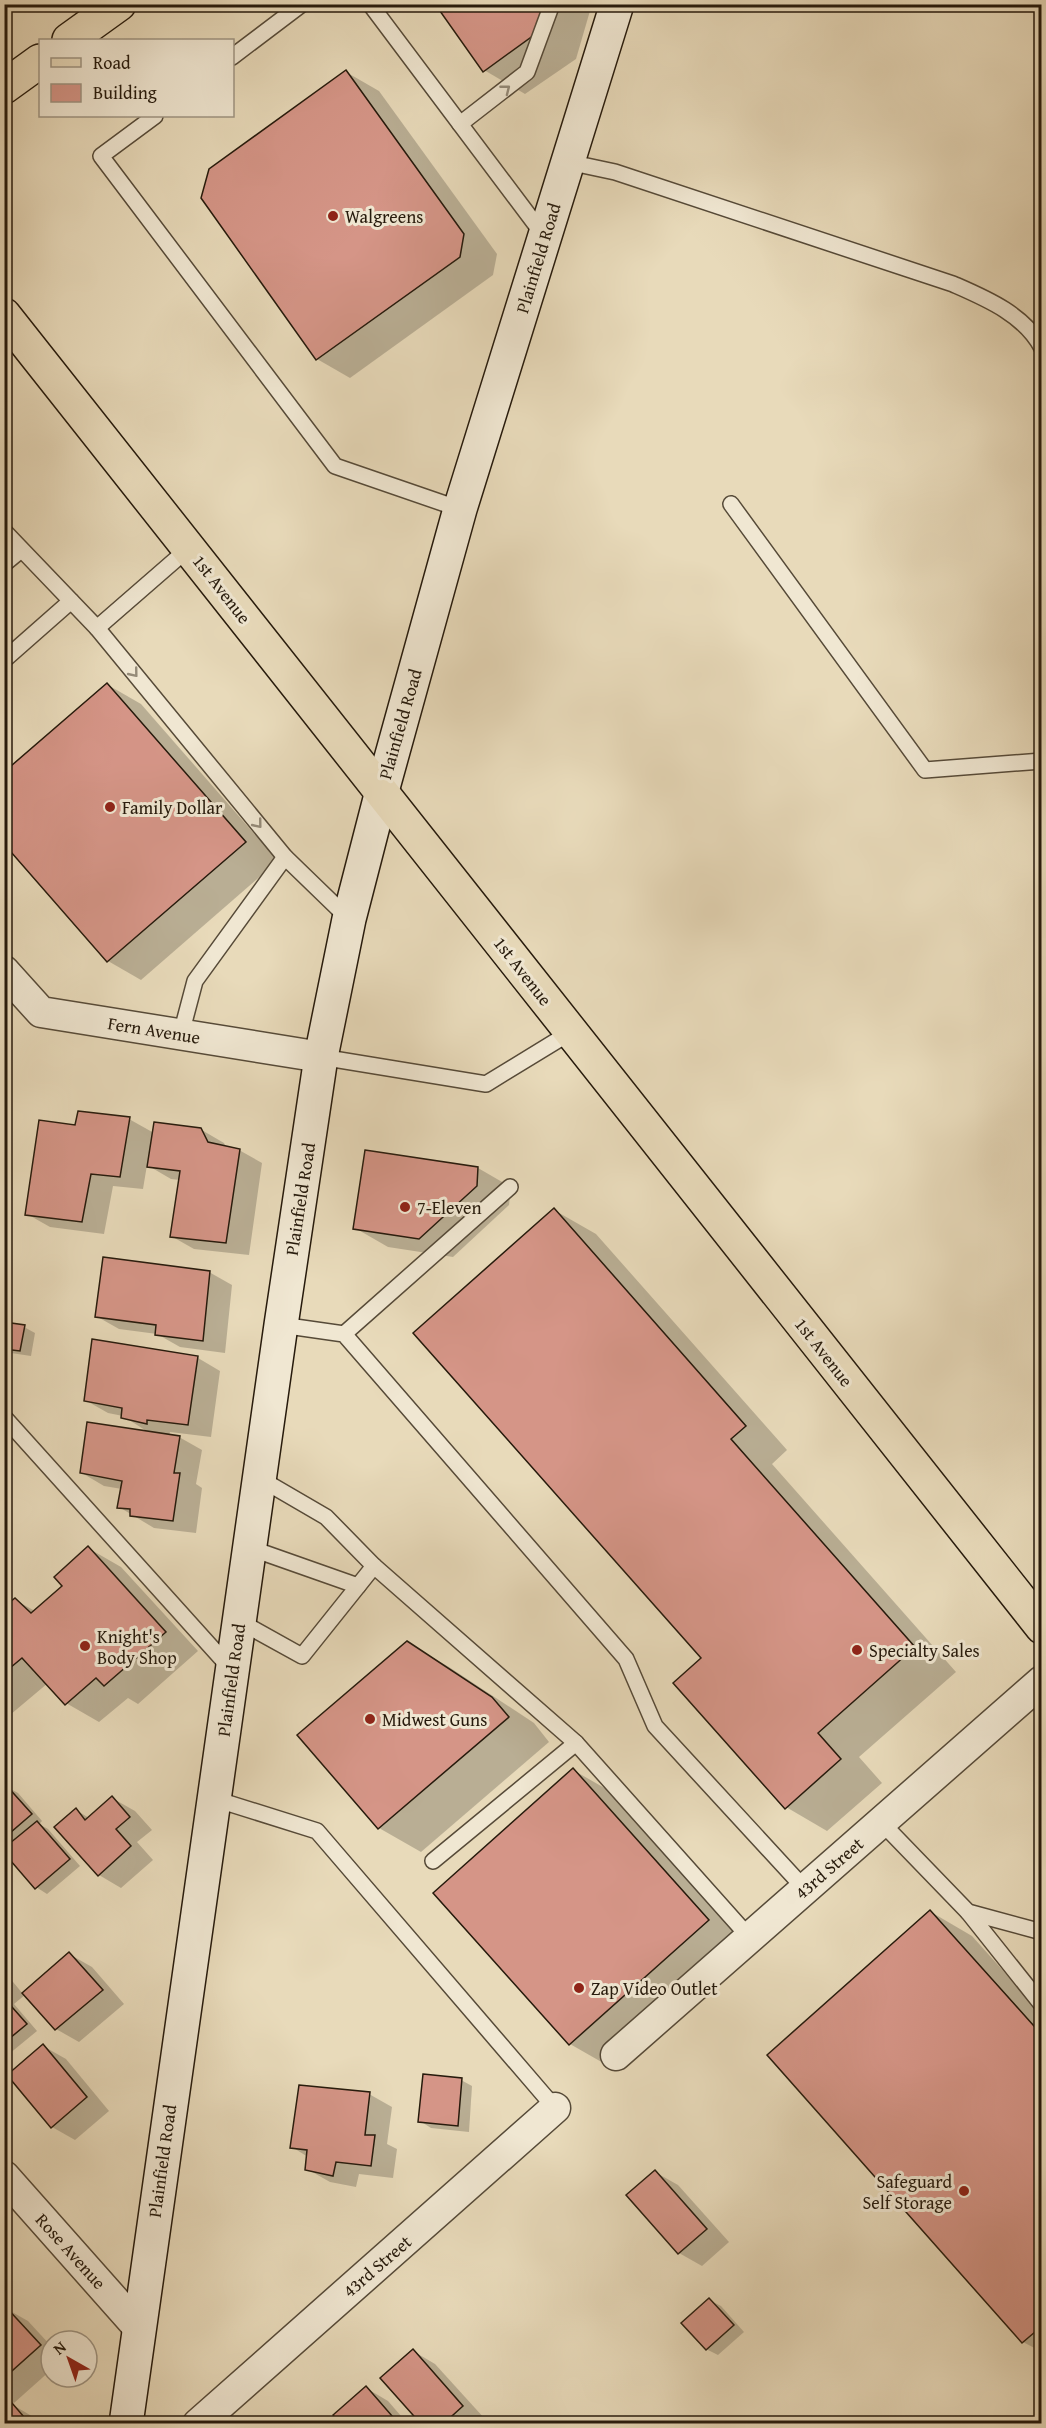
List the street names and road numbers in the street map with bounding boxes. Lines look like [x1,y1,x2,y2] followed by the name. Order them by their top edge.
[508,199,568,316] street label: Plainfield Road
[186,549,258,629] street label: 1st Avenue
[371,665,429,782] street label: Plainfield Road
[487,931,559,1011] street label: 1st Avenue
[106,1009,202,1051] street label: Fern Avenue
[278,1140,322,1257] street label: Plainfield Road
[788,1312,860,1392] street label: 1st Avenue
[210,1621,252,1738] street label: Plainfield Road
[789,1830,870,1906] street label: 43rd Street
[141,2102,183,2219] street label: Plainfield Road
[29,2207,113,2295] street label: Rose Avenue
[337,2228,418,2304] street label: 43rd Street

